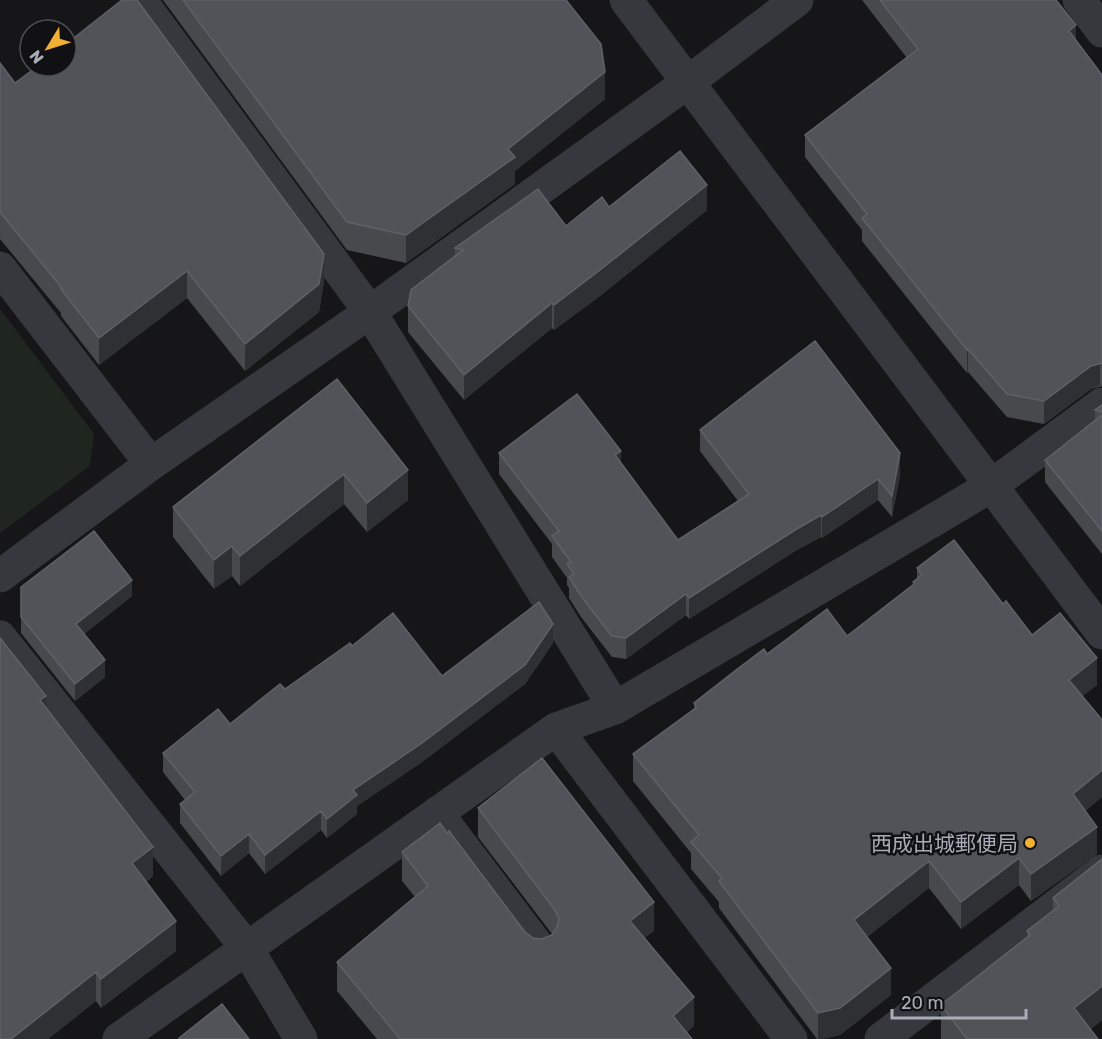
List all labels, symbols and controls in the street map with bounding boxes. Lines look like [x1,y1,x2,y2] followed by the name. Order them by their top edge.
[18,18,78,78] north arrow
[26,47,48,67] text: N
[871,831,1018,856] place label: 西成出城郵便局
[1023,836,1037,850] marker: 西成出城郵便局
[892,982,1026,1020] scale bar
[901,992,943,1014] text: 20 m

